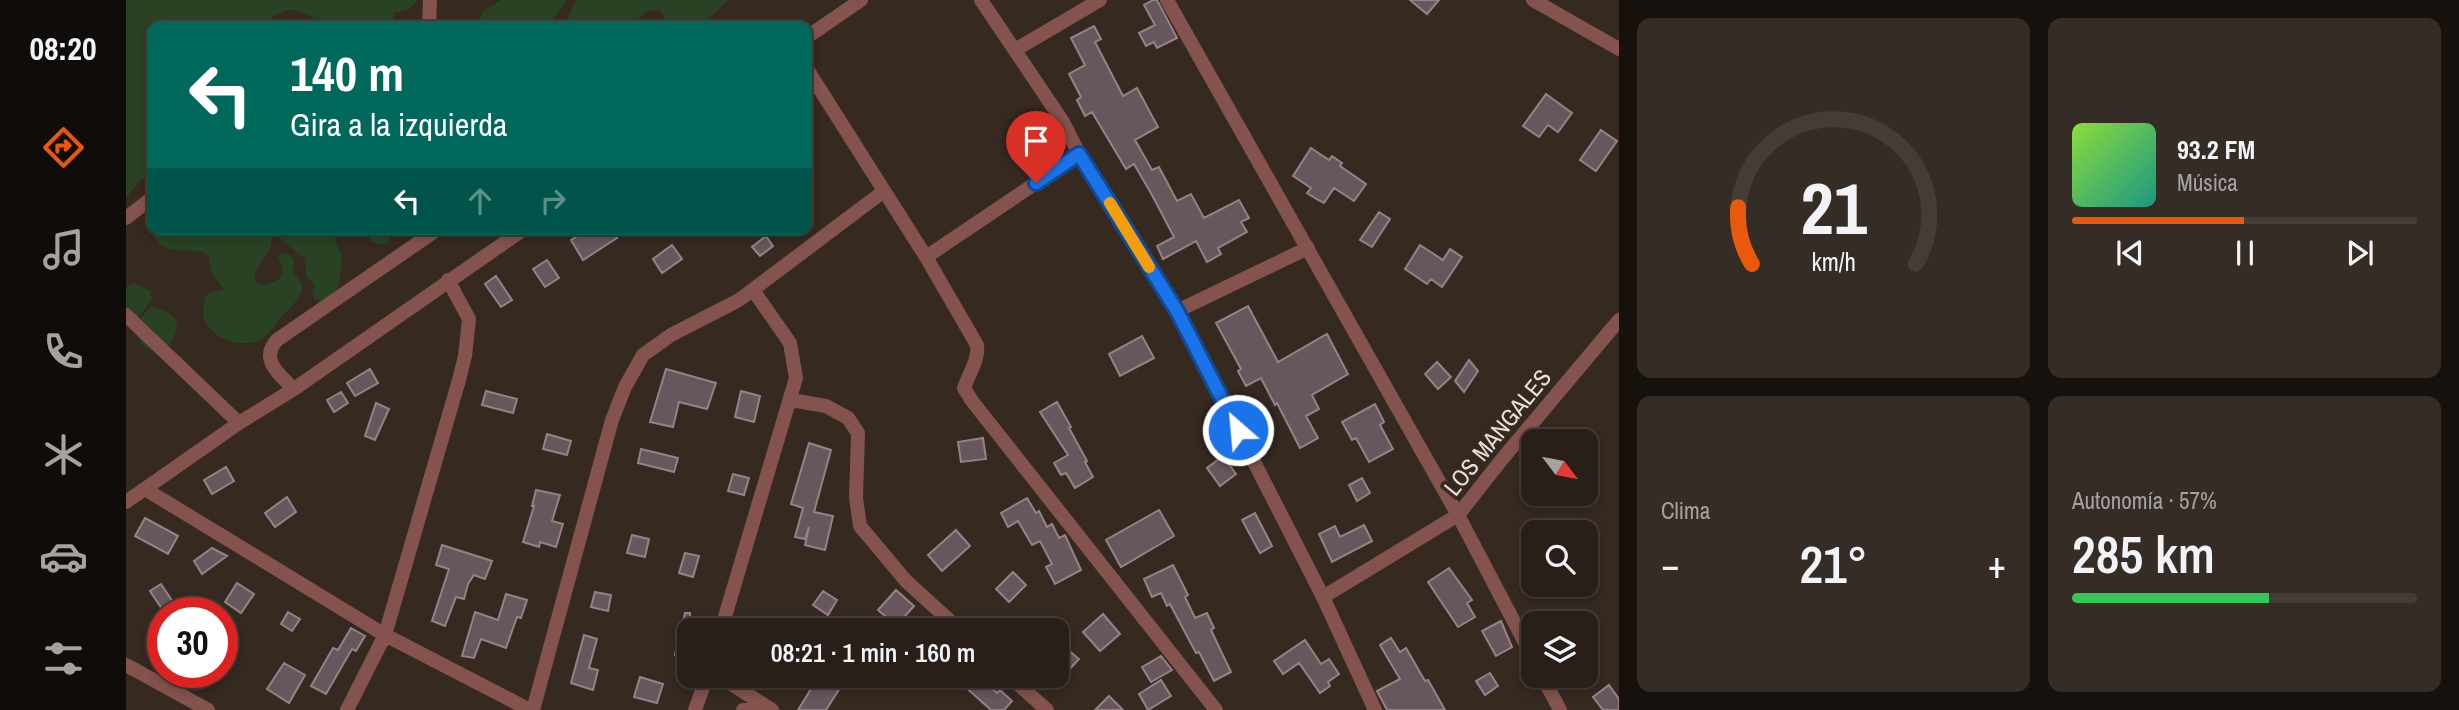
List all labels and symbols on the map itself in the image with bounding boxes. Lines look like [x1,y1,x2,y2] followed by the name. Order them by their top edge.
[1006,111,1066,183] pin
[1436,362,1558,502] street label: LOS MANGALES
[1201,393,1275,467] position arrow
[1521,429,1598,506] north arrow
[147,597,238,688] speed limit sign: 30

